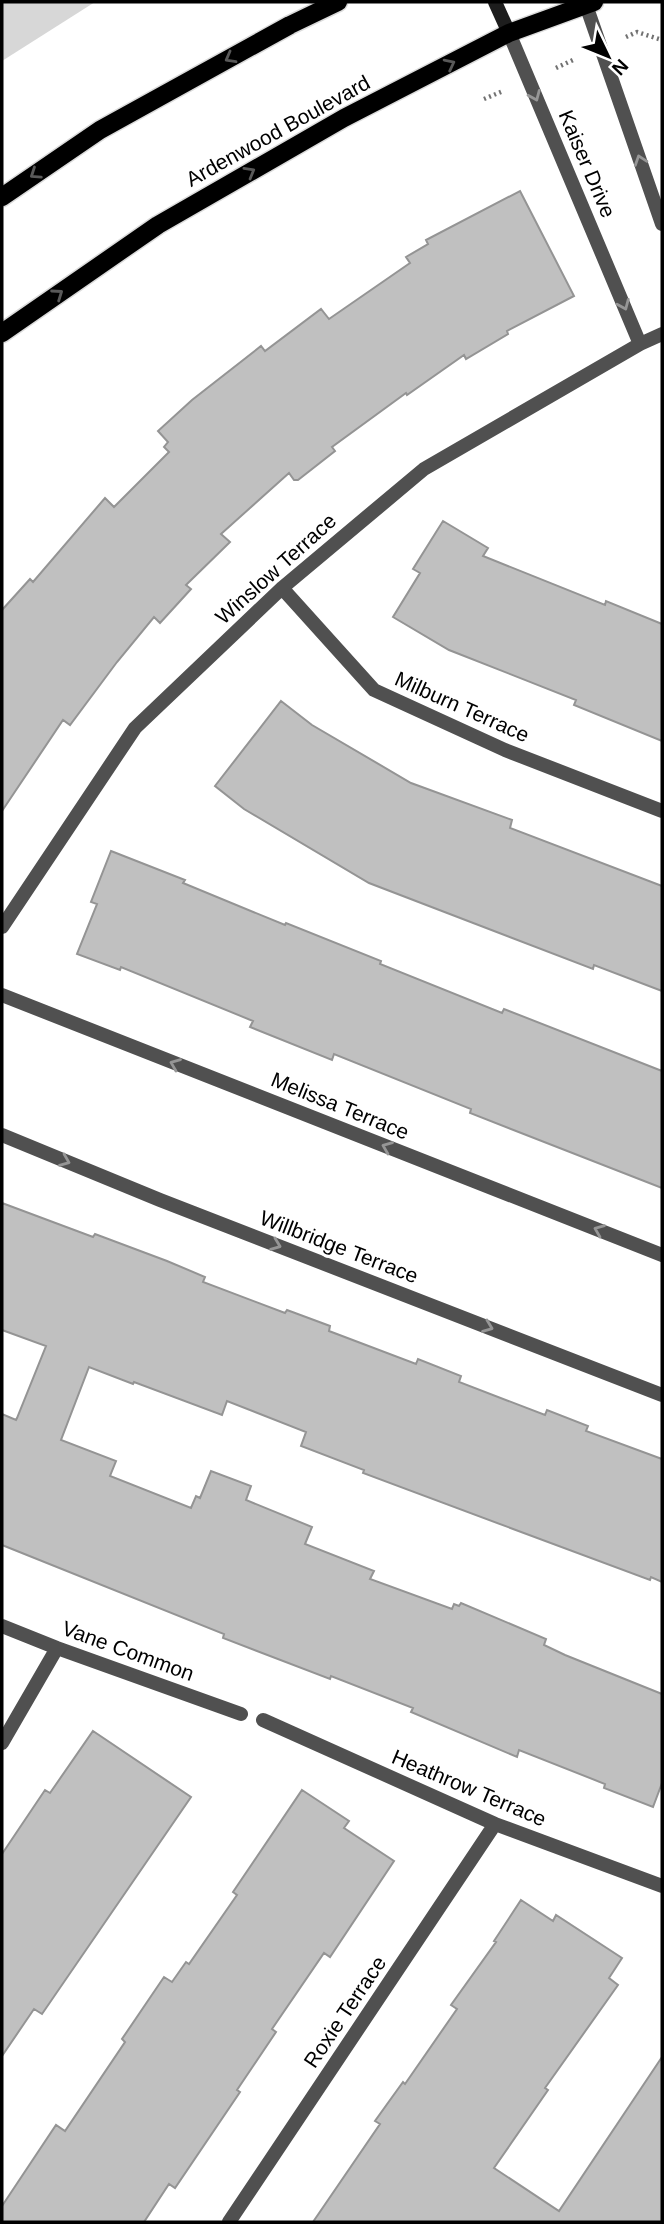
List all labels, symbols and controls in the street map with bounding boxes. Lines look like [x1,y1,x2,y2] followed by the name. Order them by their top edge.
[573,21,643,91] north arrow
[225,50,237,63] one-way arrow
[608,55,632,79] text: N
[442,58,455,72] one-way arrow
[182,70,374,191] street label: Ardenwood Boulevard
[527,88,541,101] one-way arrow
[555,107,620,221] street label: Kaiser Drive
[634,155,648,167] one-way arrow
[30,166,43,178] one-way arrow
[242,167,255,180] one-way arrow
[50,290,63,302] one-way arrow
[616,298,630,310] one-way arrow
[211,509,340,629] street label: Winslow Terrace
[392,667,533,746] street label: Milburn Terrace
[170,1058,182,1072] one-way arrow
[268,1067,412,1144] street label: Melissa Terrace
[381,1141,394,1155] one-way arrow
[58,1152,70,1166] one-way arrow
[257,1206,422,1287] street label: Willbridge Terrace
[593,1225,605,1239] one-way arrow
[270,1236,282,1250] one-way arrow
[482,1319,494,1333] one-way arrow
[59,1616,197,1685] street label: Vane Common
[389,1745,550,1830] street label: Heathrow Terrace
[299,1952,390,2072] street label: Roxie Terrace

